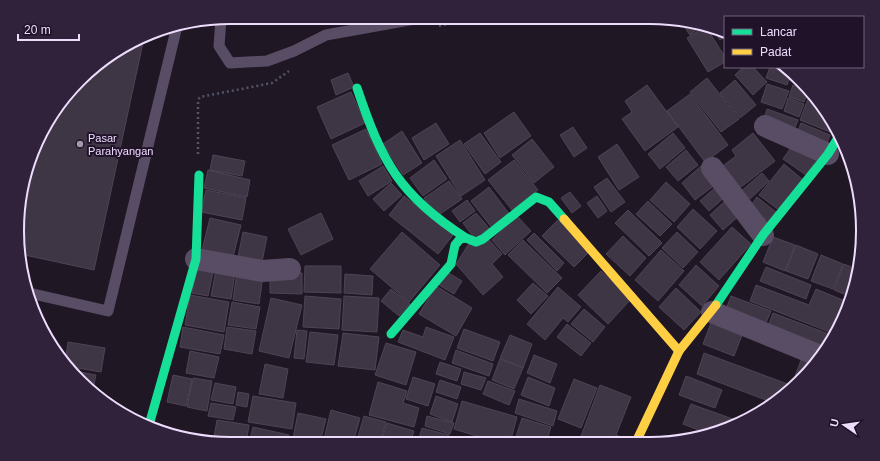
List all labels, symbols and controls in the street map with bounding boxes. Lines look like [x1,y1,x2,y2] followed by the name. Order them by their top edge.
[18,16,79,42] scale bar
[724,16,864,68] legend
[24,23,51,37] text: 20 m
[760,25,797,39] text: Lancar
[760,45,792,59] text: Padat
[88,132,153,157] place label: Pasar Parahyangan
[75,139,85,149] marker: Pasar Parahyangan
[824,405,864,445] north arrow
[828,417,841,428] text: U

